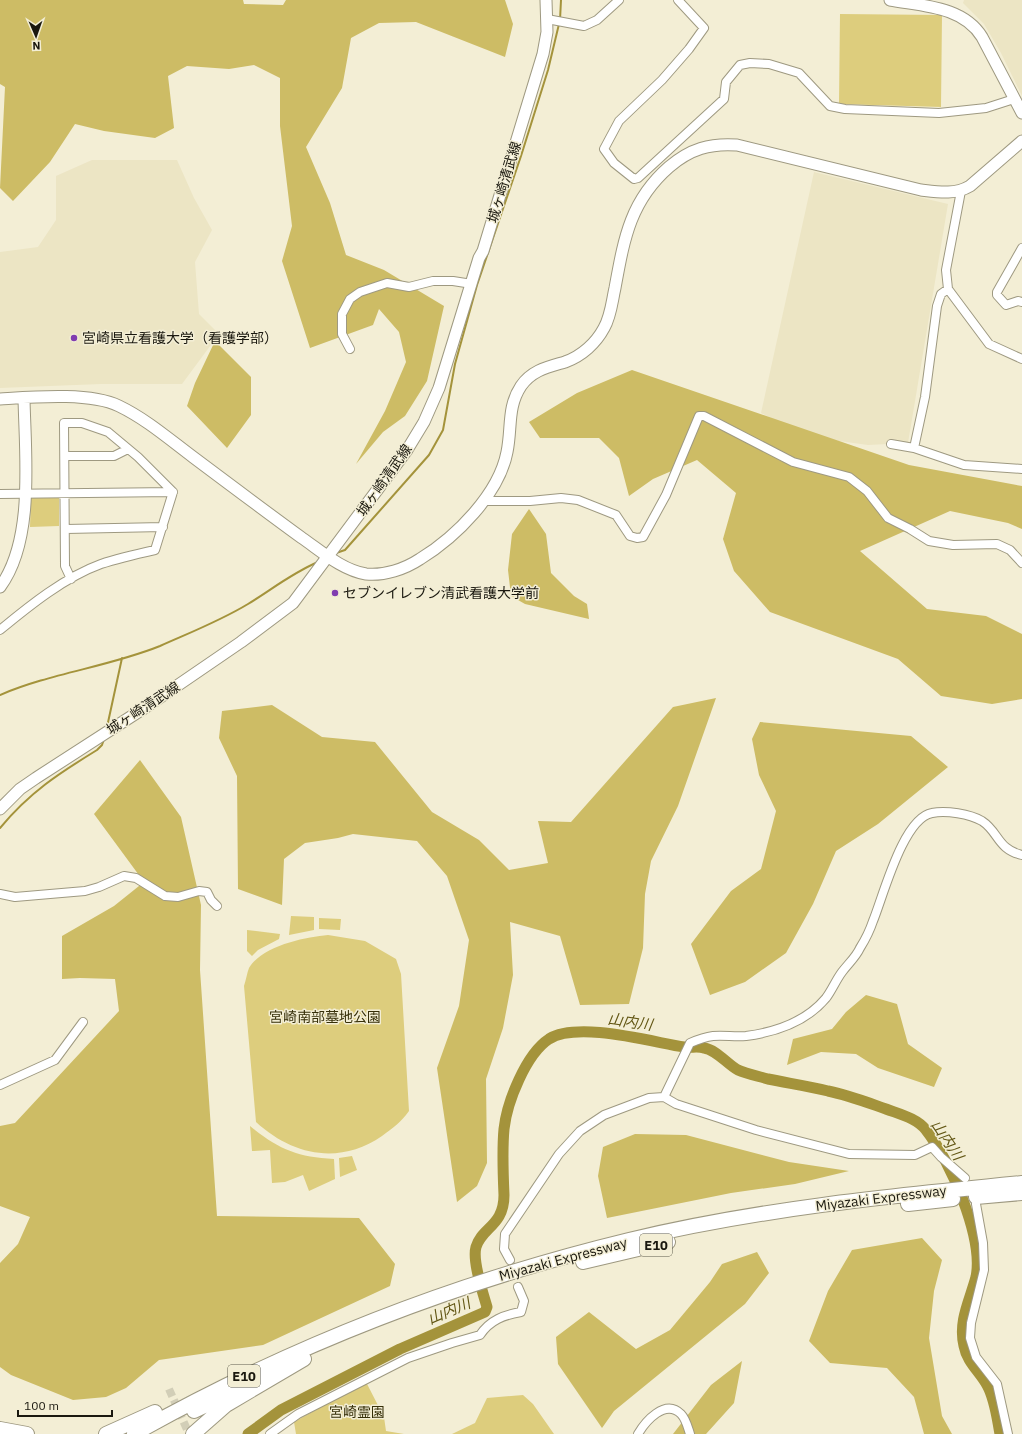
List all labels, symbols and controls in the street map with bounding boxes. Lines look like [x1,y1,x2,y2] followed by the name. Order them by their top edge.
[16,16,56,56] north arrow
[32,39,41,53] text: N
[483,139,525,225] street label: 城ヶ崎清武線
[82,329,278,347] place label: 宮崎県立看護大学（看護学部）
[69,333,79,343] marker: 宮崎県立看護大学（看護学部）
[353,440,415,520] street label: 城ヶ崎清武線
[343,584,539,602] place label: セブンイレブン清武看護大学前
[330,588,340,598] marker: セブンイレブン清武看護大学前
[103,678,183,738] street label: 城ヶ崎清武線
[269,1008,381,1026] park label: 宮崎南部墓地公園
[606,1009,656,1034] water label: 山内川
[927,1116,969,1165] water label: 山内川
[814,1181,948,1215] street label: Miyazaki Expressway
[497,1233,629,1285] street label: Miyazaki Expressway
[640,1234,672,1256] road number: E10
[424,1292,475,1328] water label: 山内川
[228,1365,260,1387] road number: E10
[18,1392,112,1418] scale bar
[24,1398,59,1413] text: 100 m
[329,1403,385,1421] park label: 宮崎霊園

